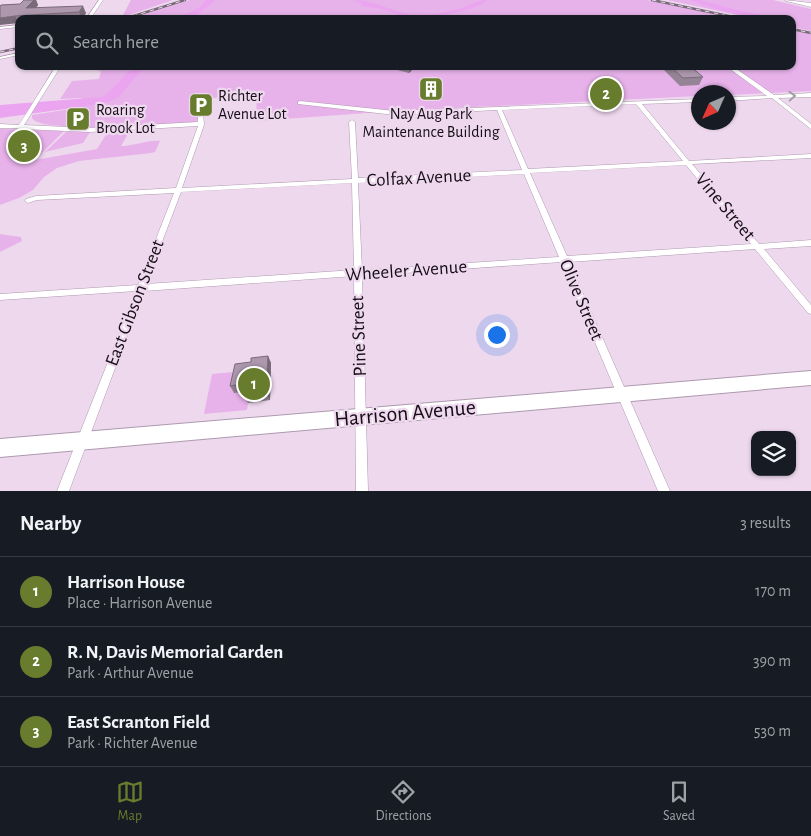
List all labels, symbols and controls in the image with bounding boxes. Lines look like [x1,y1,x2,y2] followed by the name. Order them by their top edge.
[15,15,796,70] search box
[33,29,61,57] icon: search
[73,33,159,52] text: Search here
[590,75,622,113] pin: 2
[418,76,444,102] building icon: Nay Aug Park Maintenance Building
[691,85,736,130] north arrow
[218,88,287,122] place label: Richter Avenue Lot
[788,91,796,101] one-way arrow
[188,92,214,118] parking icon: Richter Avenue Lot
[96,102,155,136] place label: Roaring Brook Lot
[65,106,91,132] parking icon: Roaring Brook Lot
[363,106,500,140] place label: Nay Aug Park Maintenance Building
[8,127,40,165] pin: 3
[366,166,472,190] street label: Colfax Avenue
[691,170,759,244] street label: Vine Street
[102,237,168,369] street label: East Gibson Street
[344,257,468,285] street label: Wheeler Avenue
[556,257,606,343] street label: Olive Street
[348,295,370,377] street label: Pine Street
[484,322,510,348] your location
[238,365,270,403] pin: 1
[333,396,477,430] street label: Harrison Avenue
[751,431,796,476] map controls
[751,431,796,476] button: layers
[20,513,81,534] text: Nearby
[740,515,791,531] text: 3 results
[67,573,185,592] text: Harrison House
[33,583,39,599] text: 1
[755,583,791,599] text: 170 m
[67,595,212,611] text: Place · Harrison Avenue
[67,643,283,662] text: R. N, Davis Memorial Garden
[32,653,40,669] text: 2
[753,653,791,669] text: 390 m
[67,665,194,681] text: Park · Arthur Avenue
[67,713,210,732] text: East Scranton Field
[33,723,39,739] text: 3
[754,723,791,739] text: 530 m
[67,735,198,751] text: Park · Richter Avenue
[116,778,144,825] tab: Map
[376,778,431,825] tab: Directions
[663,778,695,825] tab: Saved

